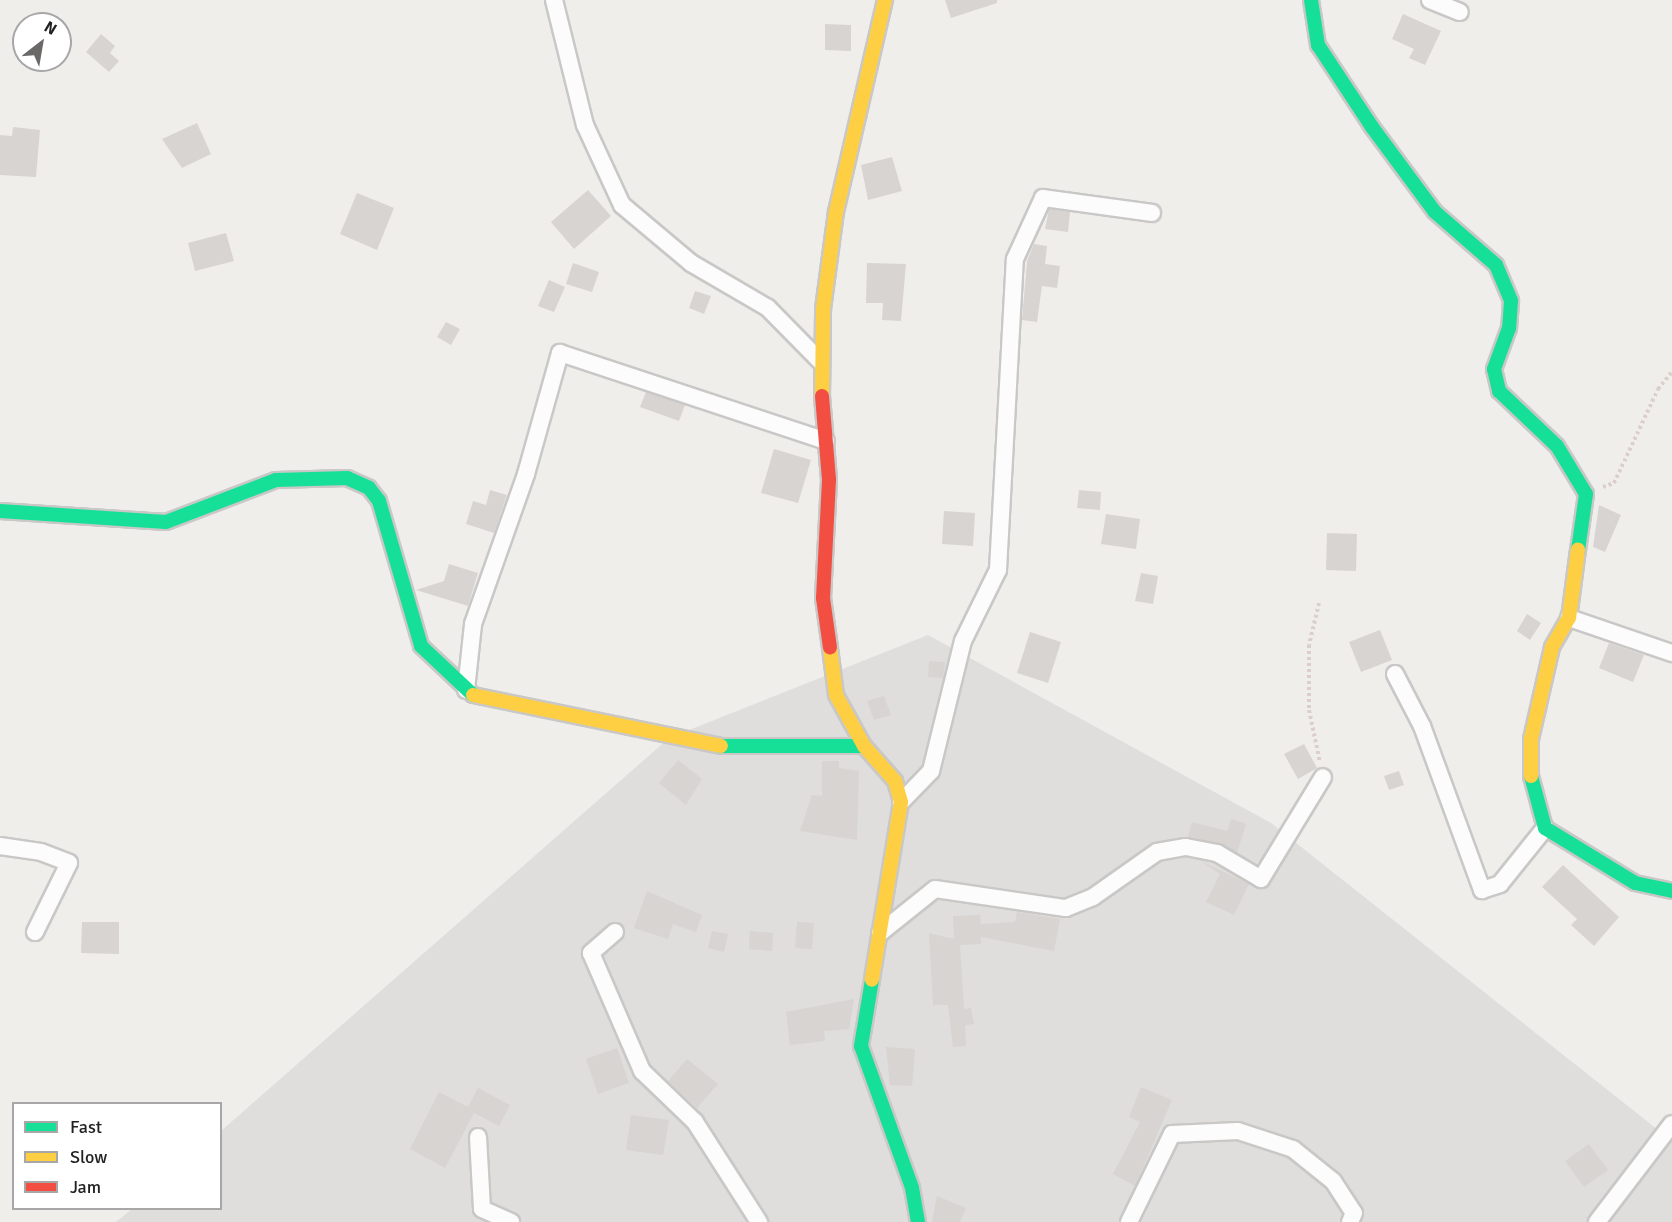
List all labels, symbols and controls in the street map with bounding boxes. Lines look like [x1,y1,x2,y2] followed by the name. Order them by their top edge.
[12,12,72,72] north arrow
[40,17,60,40] text: N
[12,1102,222,1210] legend
[70,1116,102,1138] text: Fast
[70,1146,107,1168] text: Slow
[70,1176,101,1198] text: Jam

